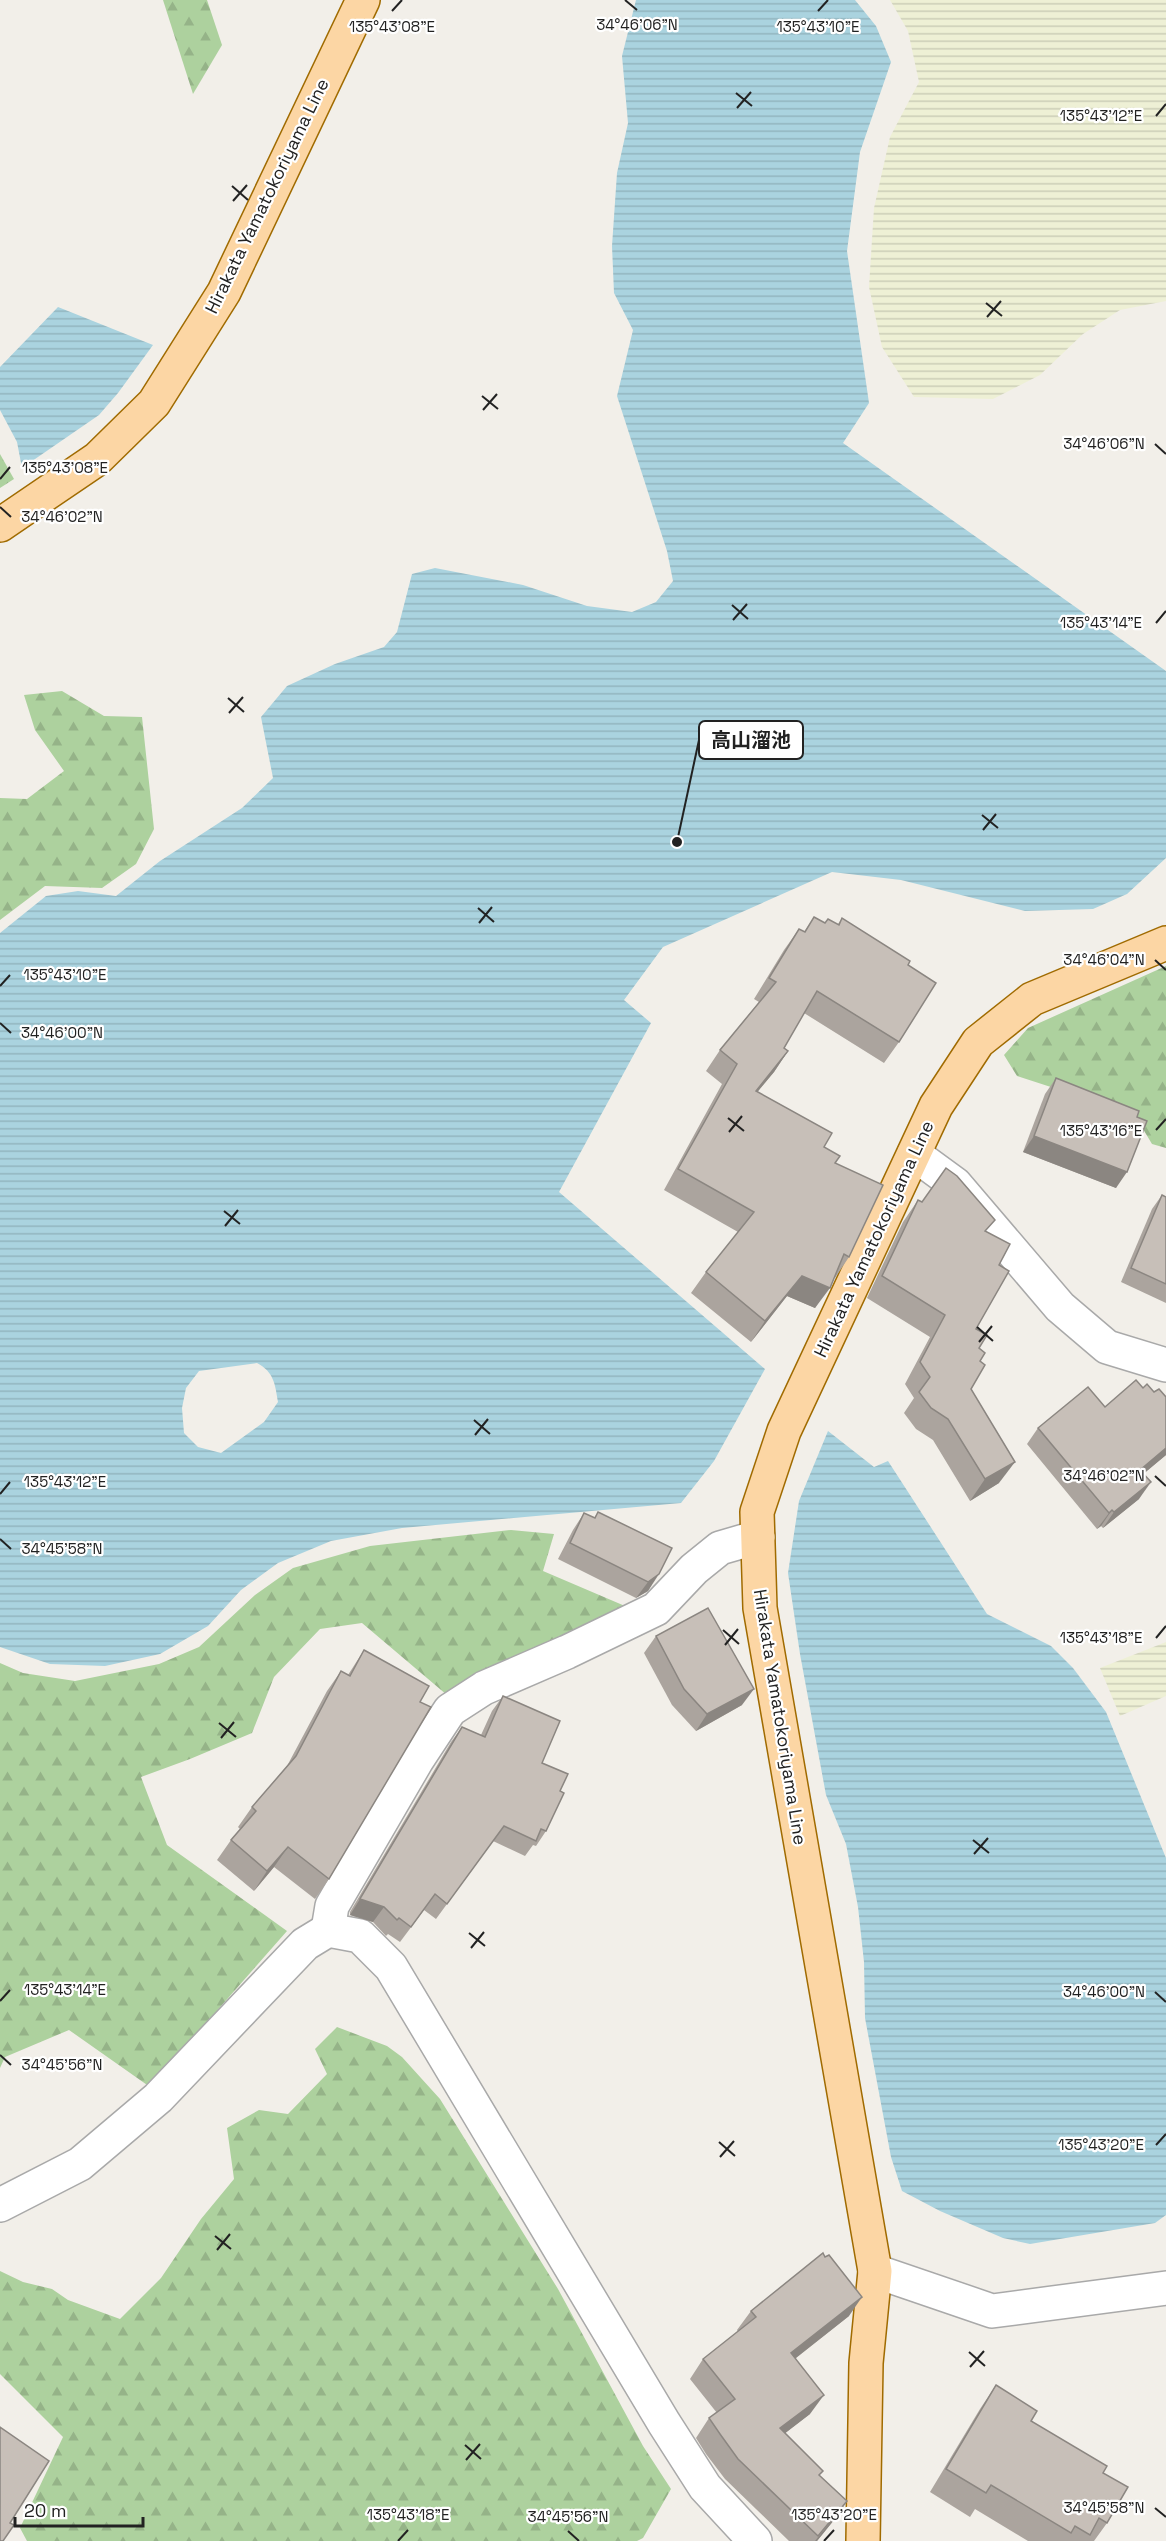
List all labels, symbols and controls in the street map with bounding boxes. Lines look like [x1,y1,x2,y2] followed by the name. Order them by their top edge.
[596,15,678,34] text: 34°46'06"N
[349,17,435,36] text: 135°43'08"E
[777,17,859,36] text: 135°43'10"E
[199,74,334,317] street label: Hirakata Yamatokoriyama Line
[1060,106,1142,125] text: 135°43'12"E
[1063,434,1145,453] text: 34°46'06"N
[22,458,108,477] text: 135°43'08"E
[21,507,103,526] text: 34°46'02"N
[1060,613,1142,632] text: 135°43'14"E
[699,721,803,759] callout: 高山溜池
[711,727,791,753] text: 高山溜池
[1063,950,1145,969] text: 34°46'04"N
[24,965,106,984] text: 135°43'10"E
[21,1023,103,1042] text: 34°46'00"N
[808,1117,939,1361] street label: Hirakata Yamatokoriyama Line
[1060,1121,1142,1140] text: 135°43'16"E
[1063,1466,1145,1485] text: 34°46'02"N
[24,1472,106,1491] text: 135°43'12"E
[22,1539,102,1558] text: 34°45'58"N
[749,1587,812,1847] street label: Hirakata Yamatokoriyama Line
[1060,1628,1142,1647] text: 135°43'18"E
[24,1980,106,1999] text: 135°43'14"E
[1063,1982,1145,2001] text: 34°46'00"N
[22,2055,102,2074] text: 34°45'56"N
[1058,2135,1144,2154] text: 135°43'20"E
[15,2490,142,2528] scale bar
[1064,2498,1144,2517] text: 34°45'58"N
[24,2499,67,2522] text: 20 m
[367,2505,449,2524] text: 135°43'18"E
[791,2505,877,2524] text: 135°43'20"E
[528,2507,608,2526] text: 34°45'56"N

